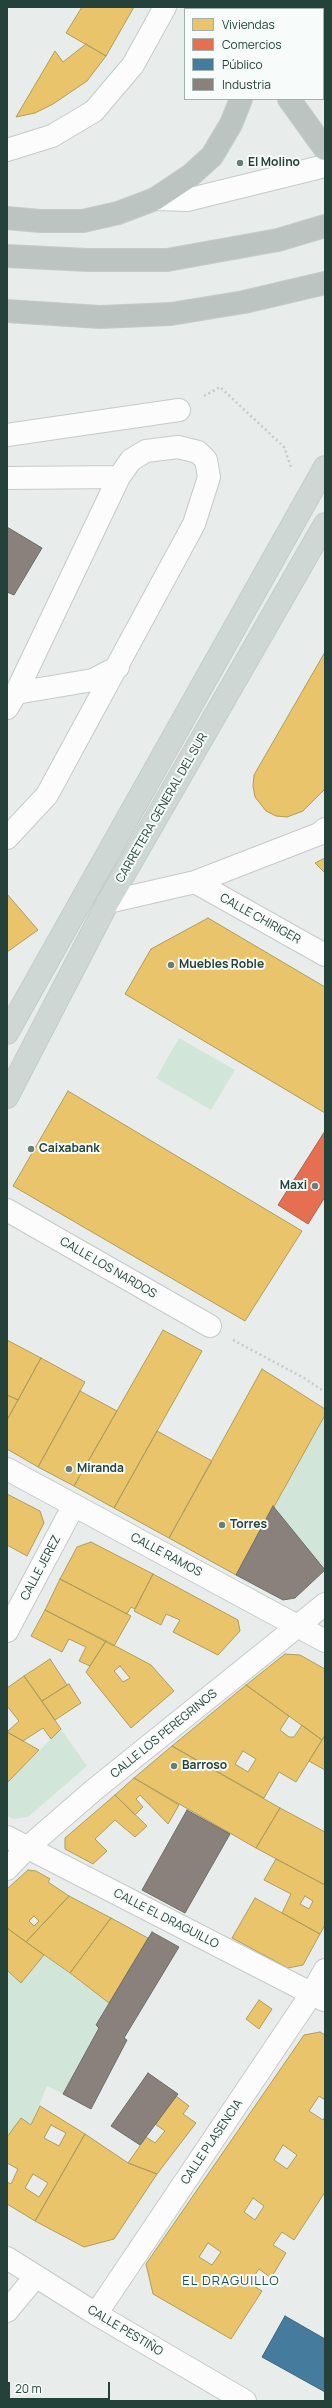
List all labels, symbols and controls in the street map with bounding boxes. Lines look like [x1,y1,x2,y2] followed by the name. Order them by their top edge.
[184,8,324,100] legend
[222,16,275,33] text: Viviendas
[222,36,282,53] text: Comercios
[222,56,263,73] text: Público
[222,76,271,93] text: Industria
[248,156,300,170] place label: El Molino
[235,158,245,168] marker: El Molino
[113,731,211,885] street label: CARRETERA GENERAL DEL SUR
[217,891,303,947] street label: CALLE CHIRIGER
[179,958,264,972] place label: Muebles Roble
[166,960,176,970] marker: Muebles Roble
[39,1142,100,1156] place label: Caixabank
[26,1144,36,1154] marker: Caixabank
[280,1179,307,1193] place label: Maxi
[310,1181,320,1191] marker: Maxi
[57,1234,159,1302] street label: CALLE LOS NARDOS
[77,1462,124,1476] place label: Miranda
[64,1464,74,1474] marker: Miranda
[230,1518,267,1532] place label: Torres
[217,1520,227,1530] marker: Torres
[128,1530,204,1580] street label: CALLE RAMOS
[18,1533,64,1603] street label: CALLE JEREZ
[108,1687,220,1781] street label: CALLE LOS PEREGRINOS
[182,1759,227,1773] place label: Barroso
[169,1761,179,1771] marker: Barroso
[111,1886,221,1952] street label: CALLE EL DRAGUILLO
[178,2097,246,2187] street label: CALLE PLASENCIA
[182,2273,280,2289] district label: EL DRAGUILLO
[85,2303,165,2359] street label: CALLE PESTIÑO
[10,2374,112,2400] scale bar
[15,2380,42,2397] text: 20 m

